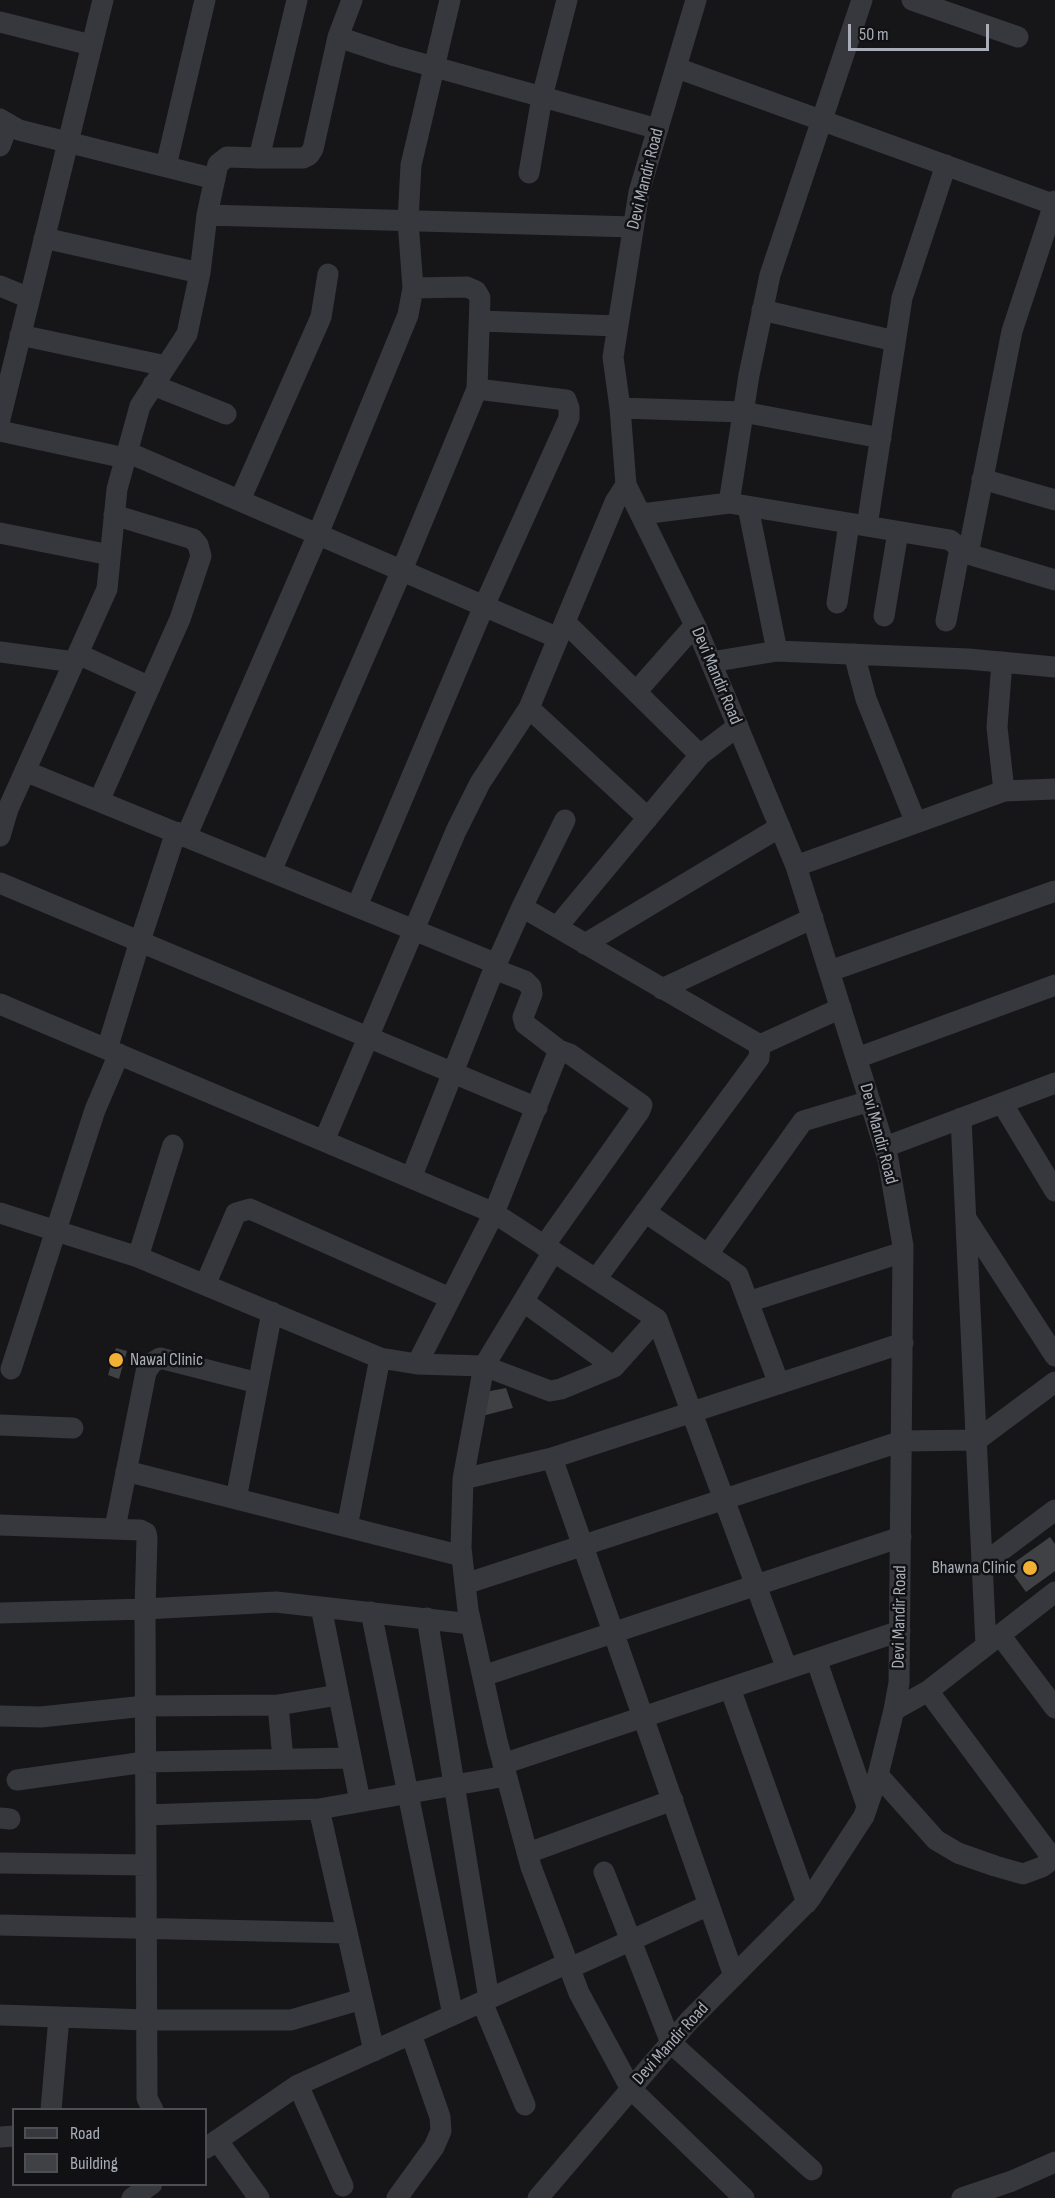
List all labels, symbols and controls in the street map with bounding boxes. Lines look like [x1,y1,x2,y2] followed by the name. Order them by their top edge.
[851,12,992,50] scale bar
[859,24,889,45] text: 50 m
[623,126,669,232] street label: Devi Mandir Road
[686,624,746,728] street label: Devi Mandir Road
[854,1081,902,1187] street label: Devi Mandir Road
[130,1349,203,1371] place label: Nawal Clinic
[107,1351,125,1369] marker: Nawal Clinic
[932,1557,1016,1579] place label: Bhawna Clinic
[1021,1559,1039,1577] marker: Bhawna Clinic
[888,1565,912,1669] street label: Devi Mandir Road
[628,1998,714,2090] street label: Devi Mandir Road
[12,2108,207,2186] legend
[70,2123,100,2144] text: Road
[70,2153,118,2174] text: Building

